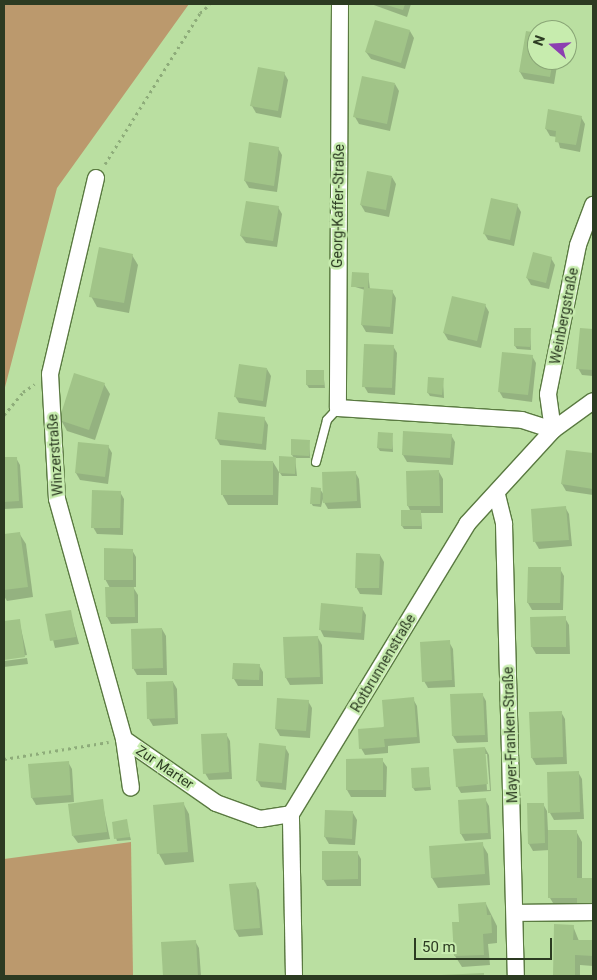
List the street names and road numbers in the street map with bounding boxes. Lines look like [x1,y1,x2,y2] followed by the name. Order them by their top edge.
[329,144,347,268] street label: Georg-Kaffer-Straße
[546,266,582,366] street label: Weinbergstraße
[44,413,66,497] street label: Winzerstraße
[347,611,419,715] street label: Rotbrunnenstraße
[499,667,521,803] street label: Mayer-Franken-Straße
[133,742,197,792] street label: Zur Marter

